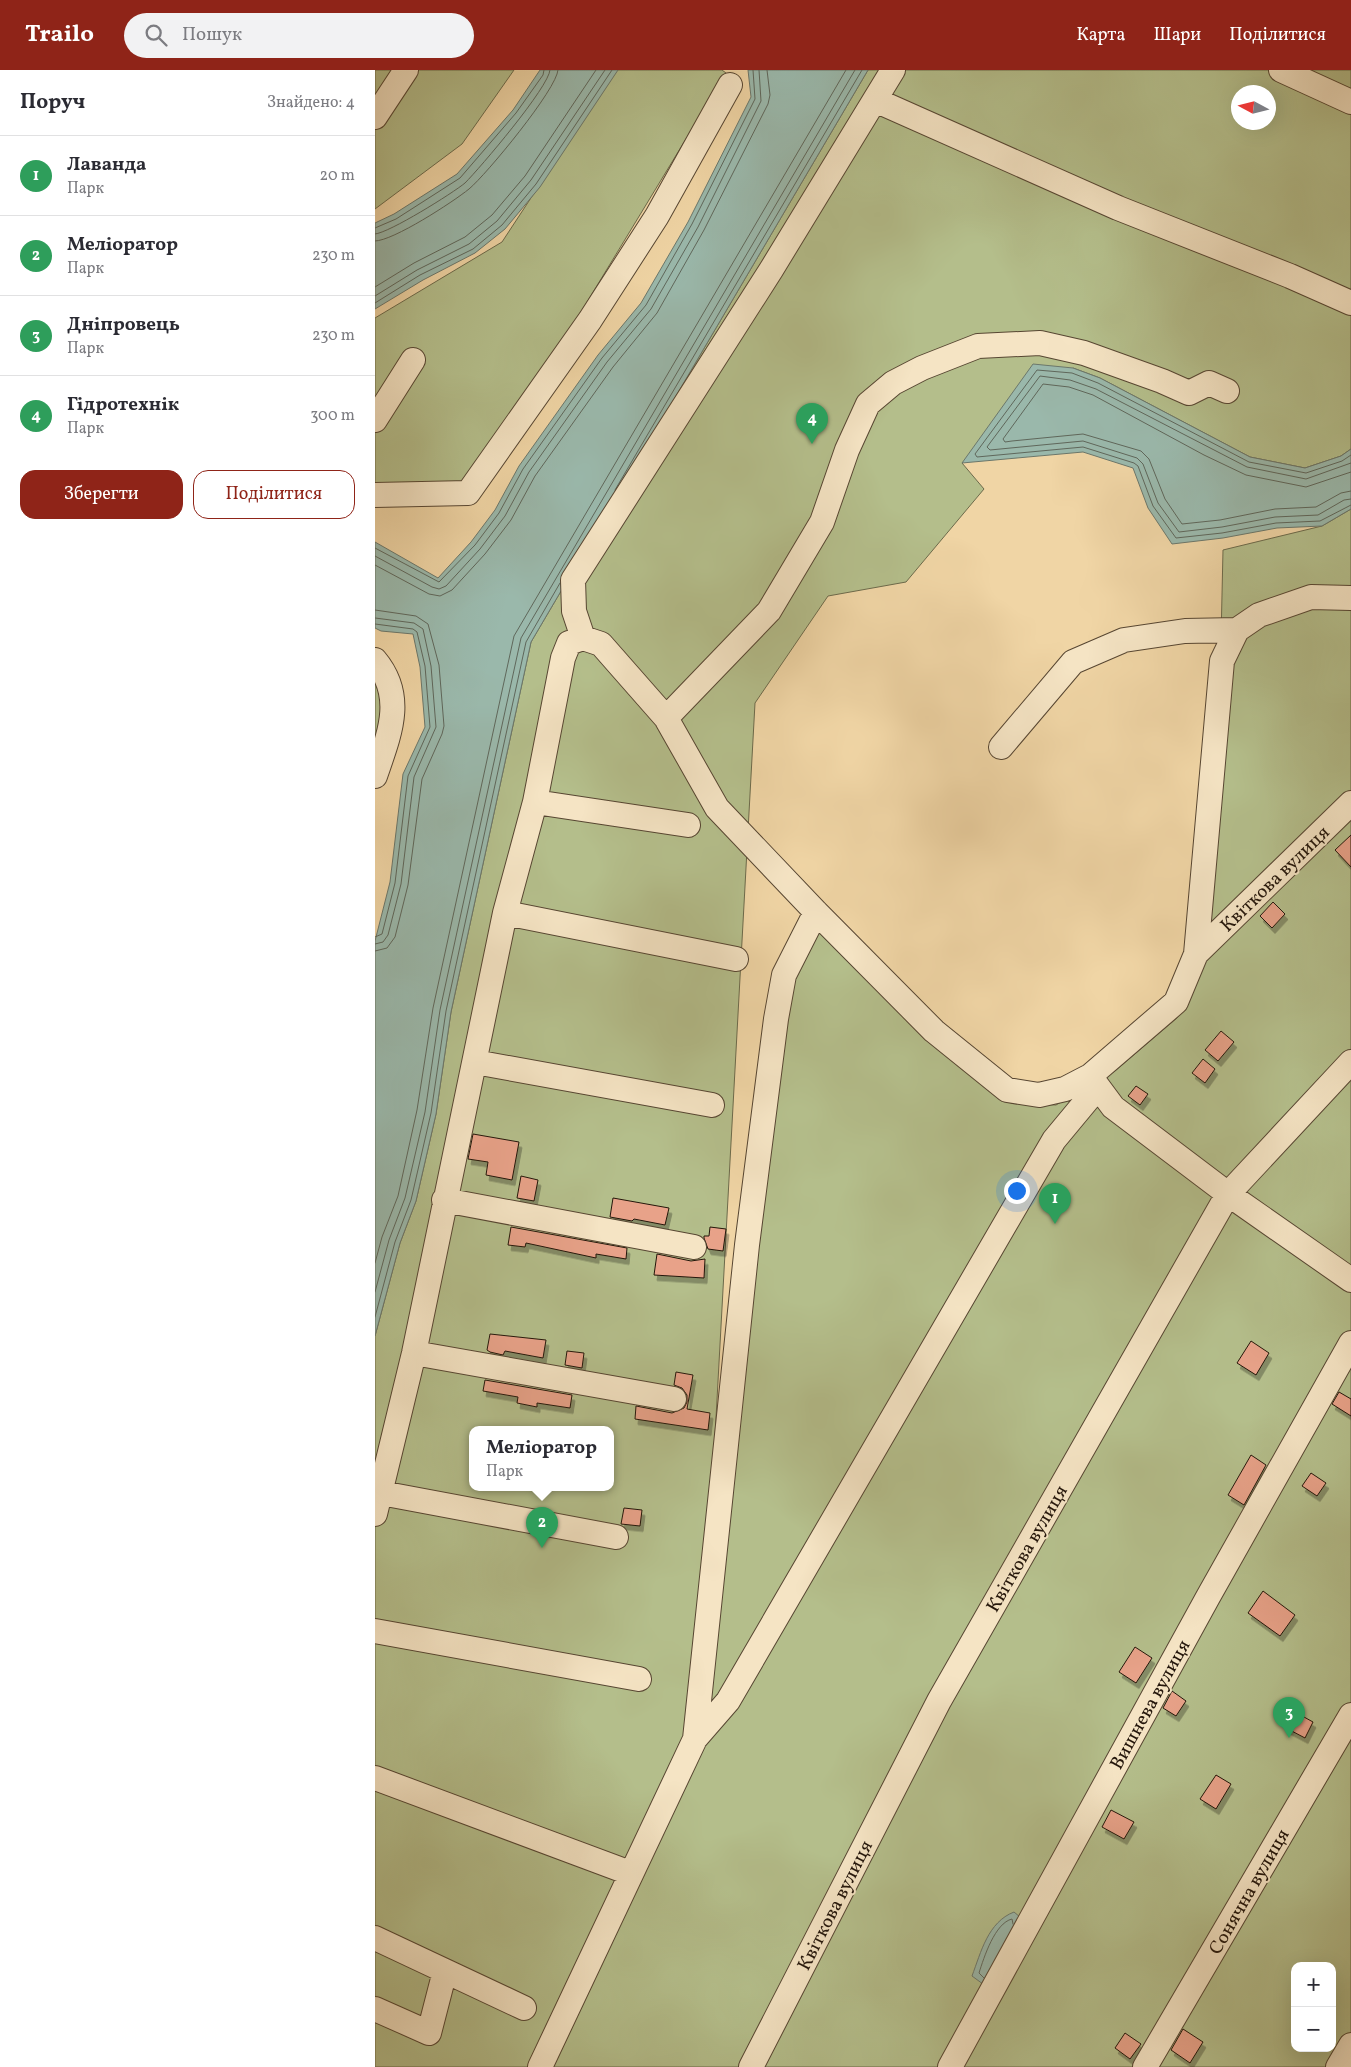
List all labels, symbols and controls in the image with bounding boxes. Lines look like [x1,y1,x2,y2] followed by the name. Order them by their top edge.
[124,13,474,58] search box
[25,18,94,52] text: Trailo
[142,21,170,49] icon: search
[182,22,242,48] text: Пошук
[1077,23,1125,48] text: Карта
[1153,23,1201,48] text: Шари
[1229,23,1326,48] text: Поділитися
[1231,85,1276,130] north arrow
[20,88,85,117] text: Поруч
[267,92,355,114] text: Знайдено: 4
[67,152,146,178] text: Лаванда
[33,165,39,187] text: 1
[320,165,355,187] text: 20 m
[67,178,104,200] text: Парк
[67,232,178,258] text: Меліоратор
[32,245,40,267] text: 2
[312,245,355,267] text: 230 m
[67,258,104,280] text: Парк
[67,312,180,338] text: Дніпровець
[32,325,40,347] text: 3
[312,325,355,347] text: 230 m
[67,338,104,360] text: Парк
[67,392,179,418] text: Гідротехнік
[796,403,828,444] pin: 4
[31,405,41,427] text: 4
[310,405,355,427] text: 300 m
[67,418,104,440] text: Парк
[20,470,183,519] button: Зберегти
[193,470,355,519] button: Поділитися
[1215,820,1336,938] street label: Квіткова вулиця
[1004,1178,1030,1204] your location
[1039,1183,1071,1224] pin: 1
[469,1426,614,1491] popup
[486,1435,597,1461] text: Меліоратор
[486,1461,523,1483] text: Парк
[981,1481,1075,1617] street label: Квіткова вулиця
[526,1507,558,1548] pin: 2
[1104,1635,1197,1775] street label: Вишнева вулиця
[1273,1697,1305,1738] pin: 3
[1203,1824,1296,1960] street label: Сонячна вулиця
[792,1836,880,1975] street label: Квіткова вулиця
[1291,1962,1336,2052] map controls
[1291,1962,1336,2007] button: +
[1291,2007,1336,2052] button: −

